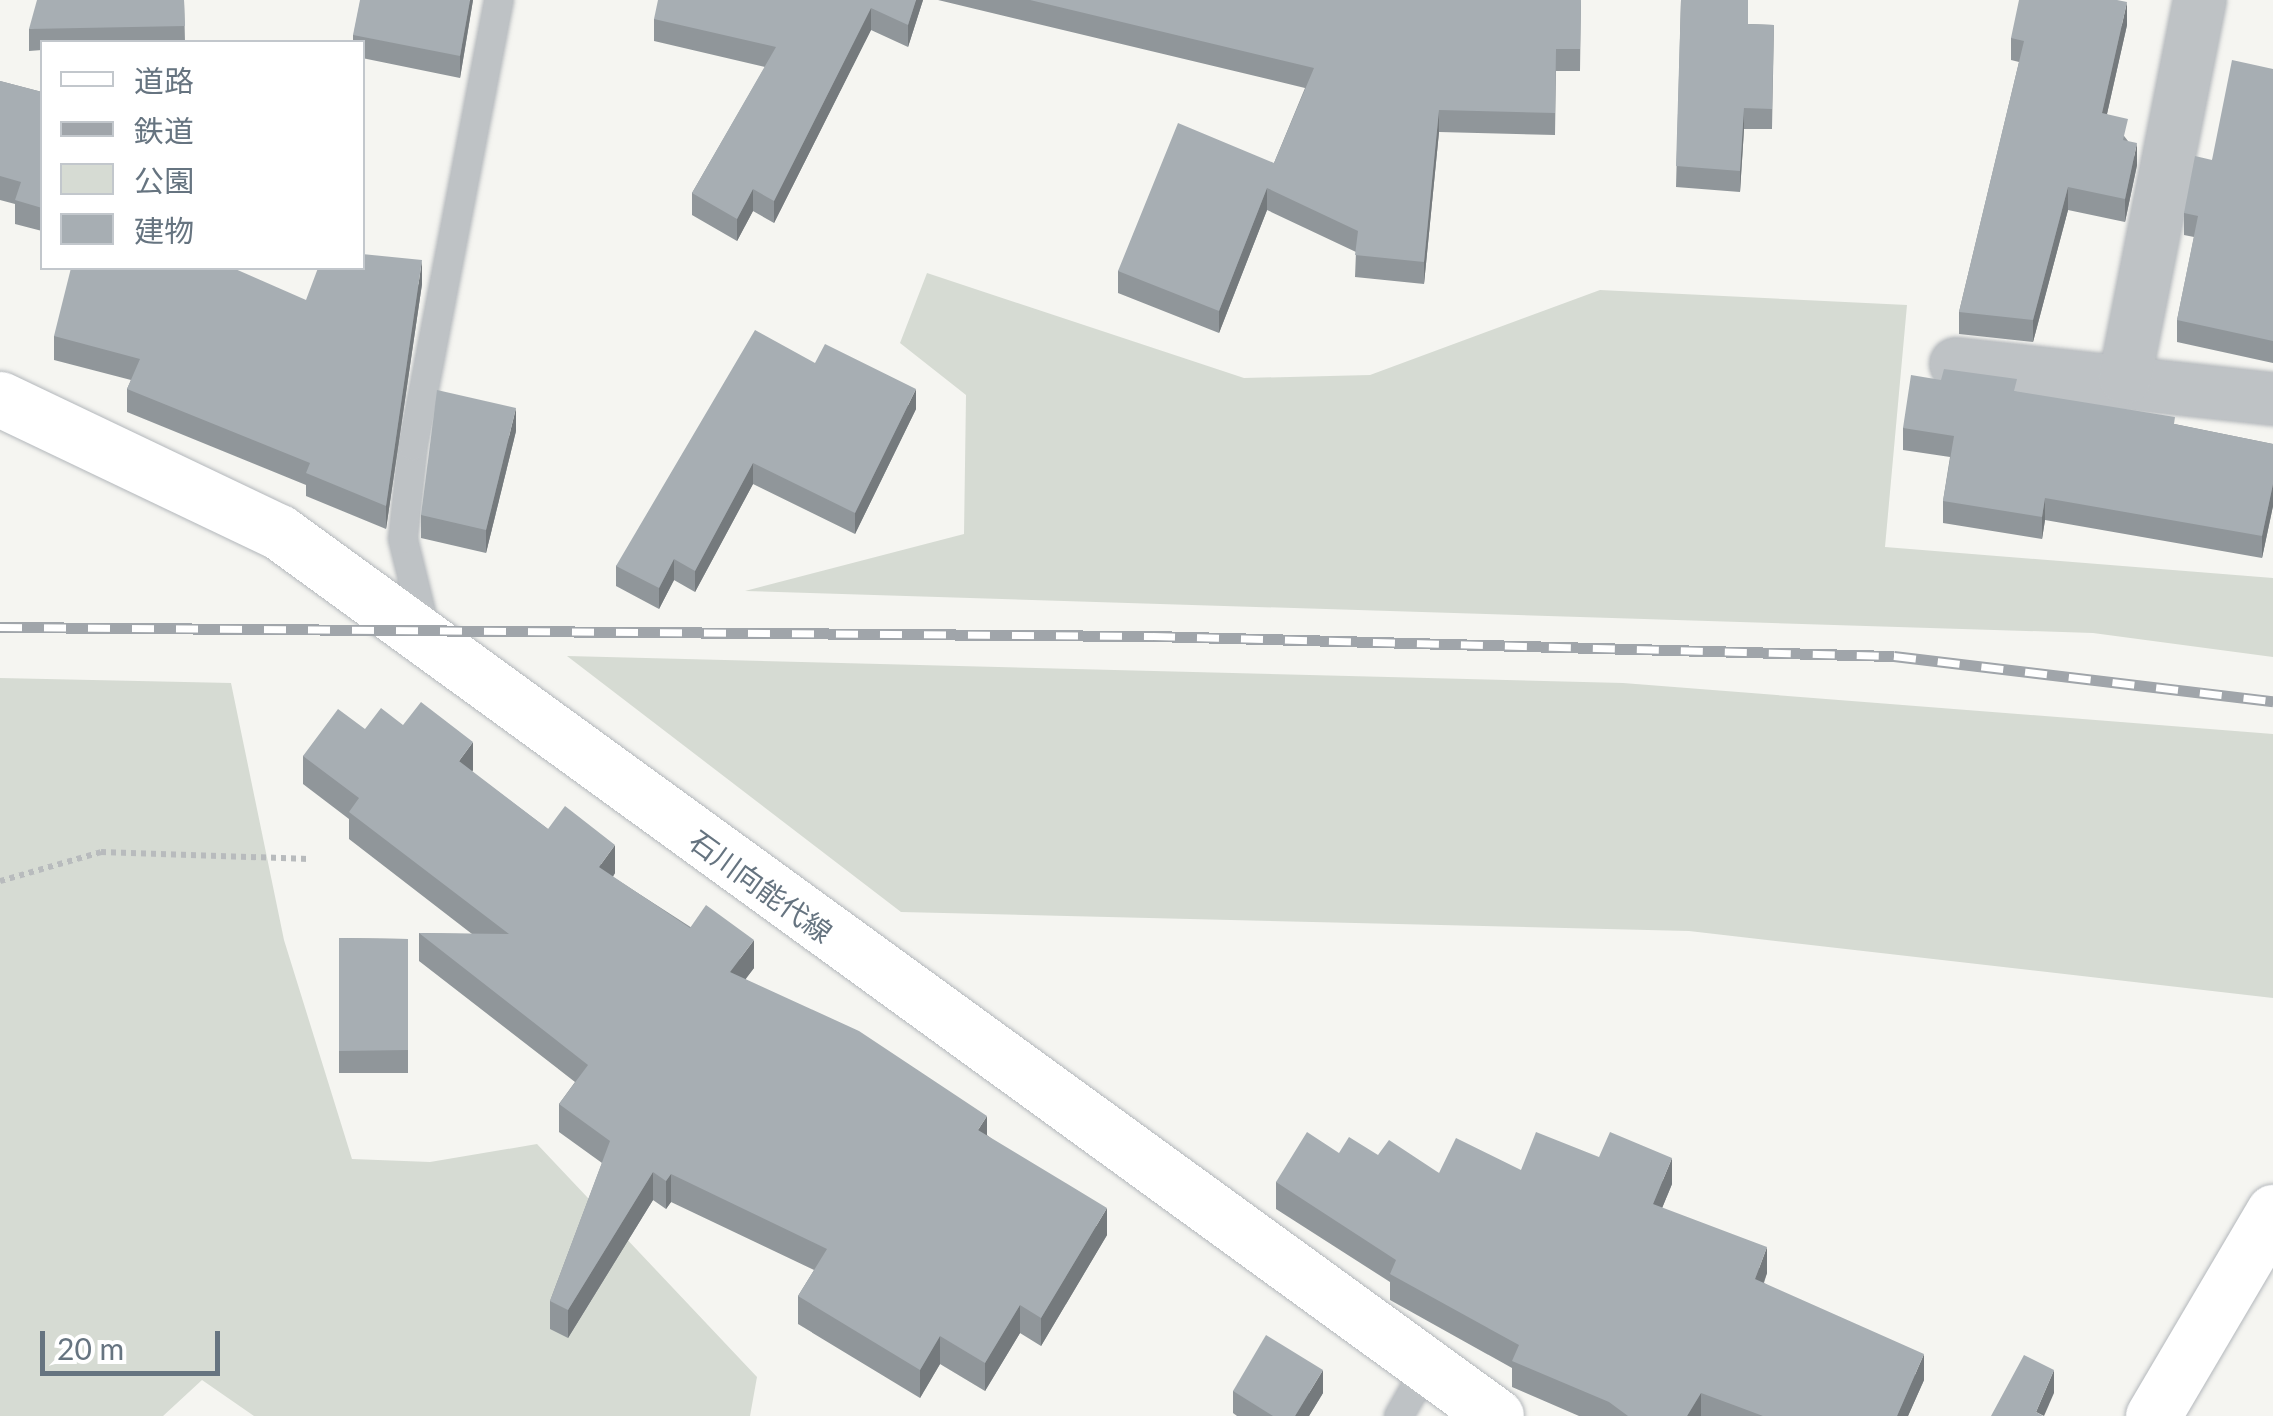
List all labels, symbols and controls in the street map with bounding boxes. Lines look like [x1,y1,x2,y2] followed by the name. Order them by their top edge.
[40,40,365,270] legend
[134,62,194,98] text: 道路
[134,112,194,148] text: 鉄道
[134,162,194,198] text: 公園
[134,212,194,248] text: 建物
[683,823,839,949] street label: 石川向能代線
[45,1311,225,1373] scale bar
[57,1330,124,1366] text: 20 m

